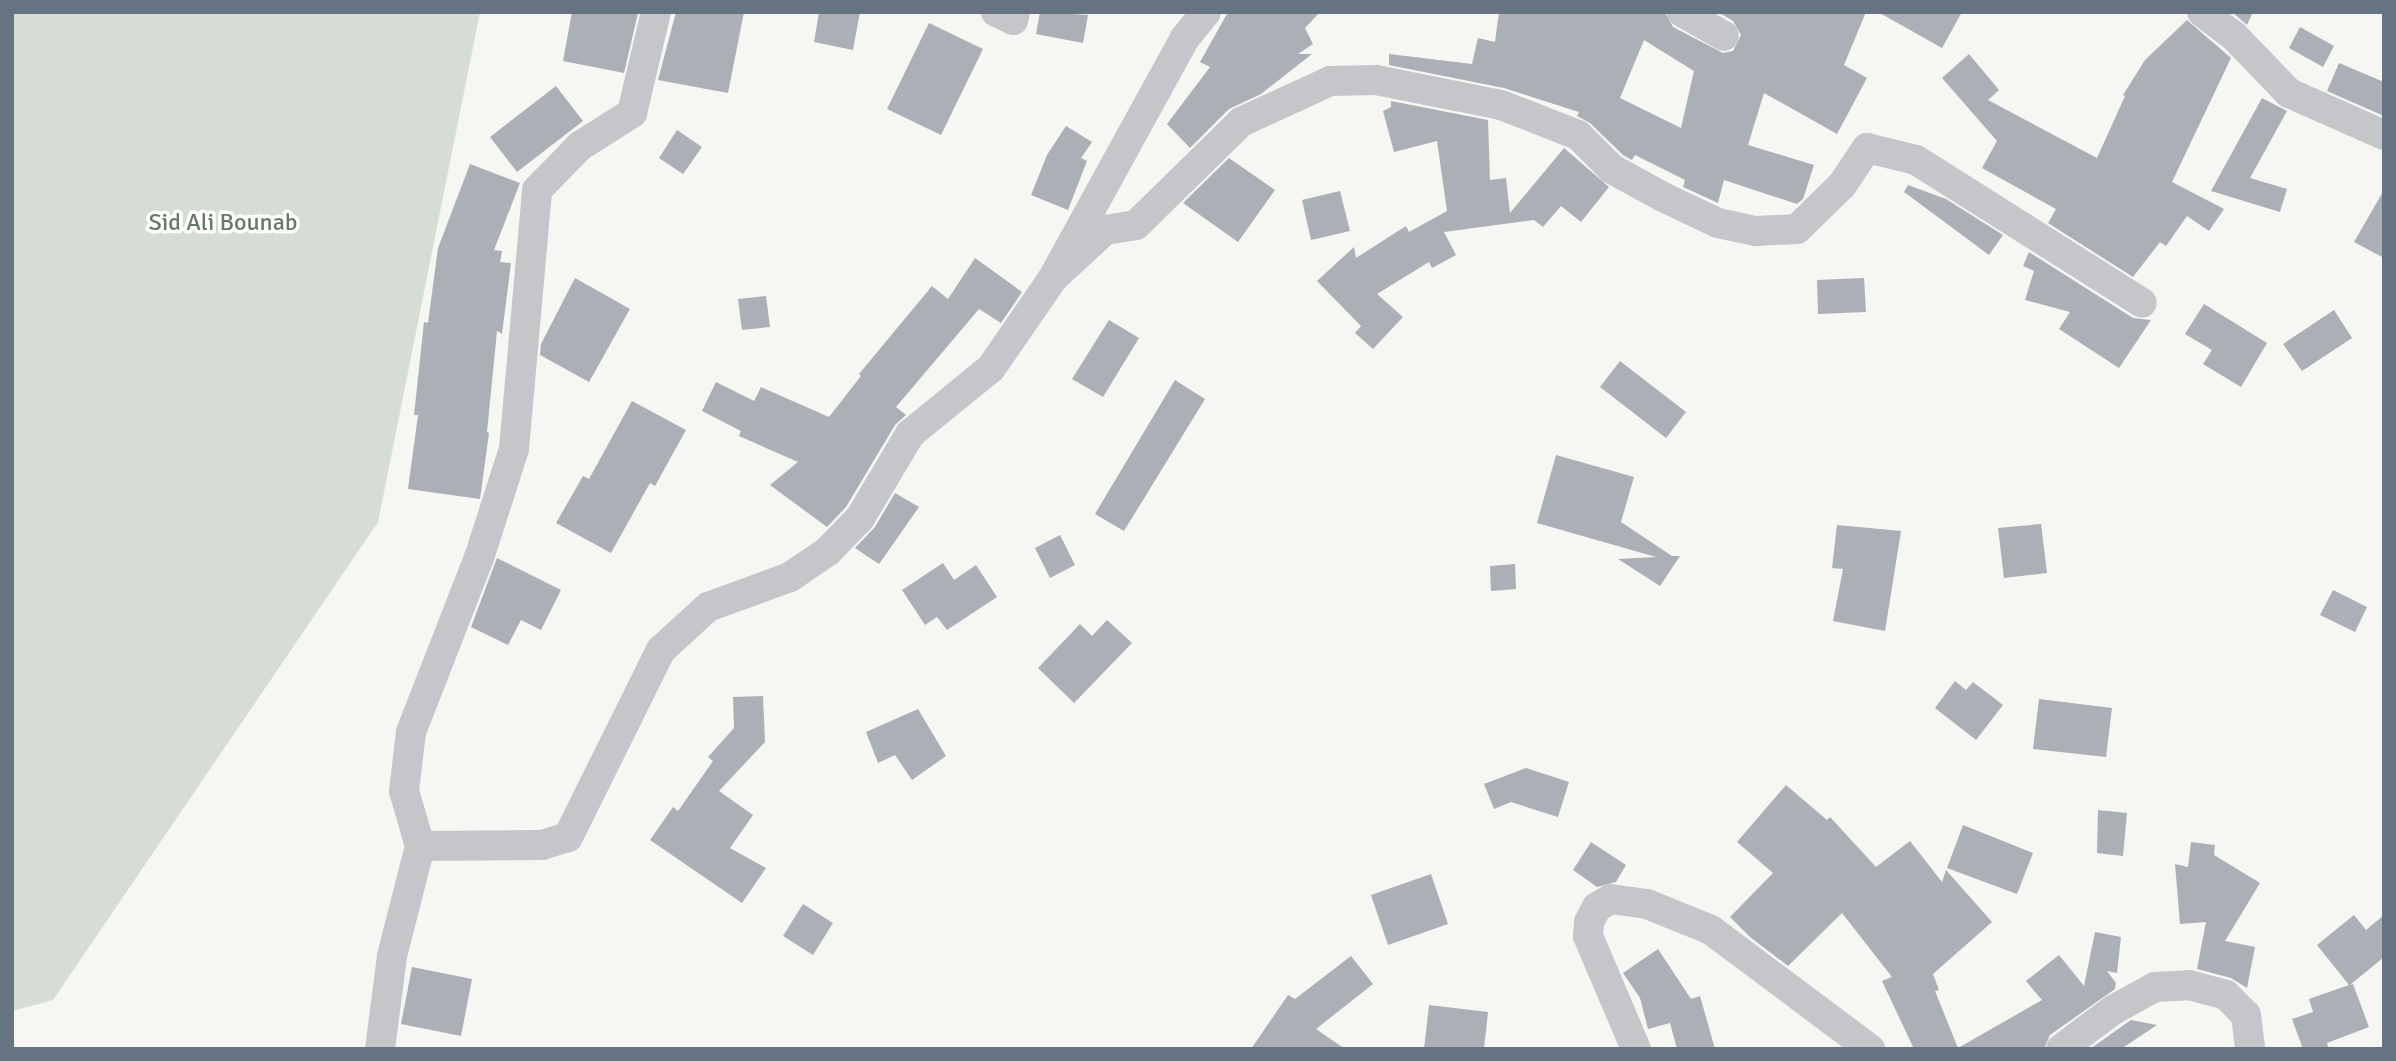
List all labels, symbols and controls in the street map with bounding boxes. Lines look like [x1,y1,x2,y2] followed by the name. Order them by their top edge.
[148,209,298,237] park label: Sid Ali Bounab

